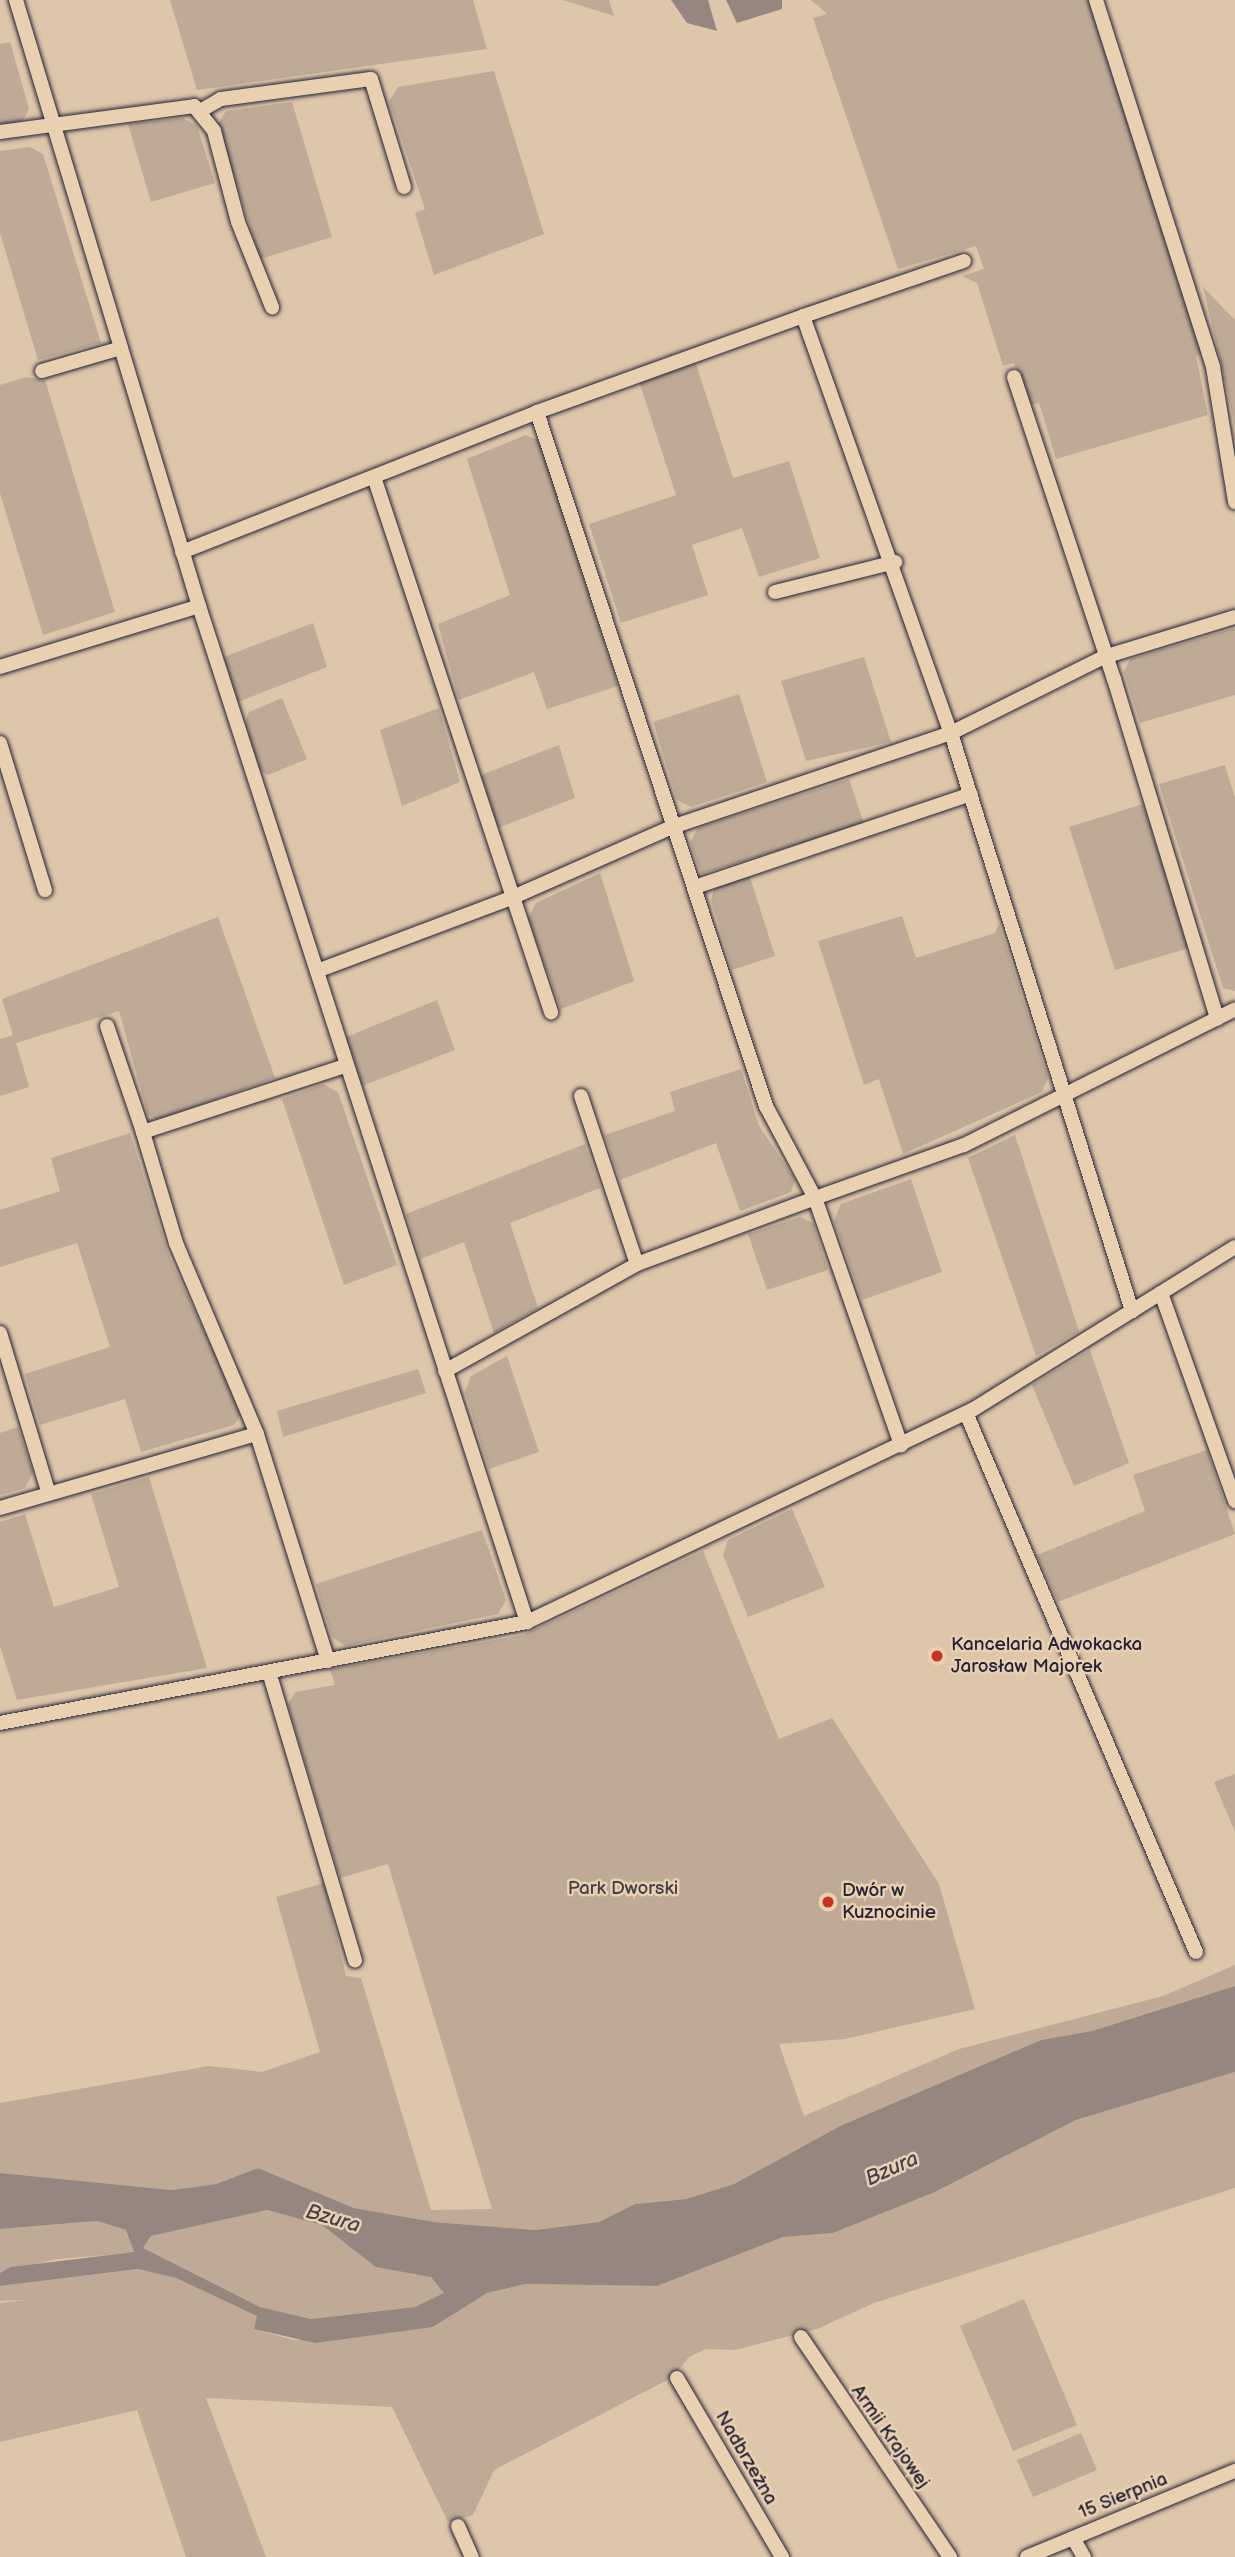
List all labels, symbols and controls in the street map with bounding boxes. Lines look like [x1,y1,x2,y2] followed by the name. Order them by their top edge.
[951,1634,1142,1678] place label: Kancelaria Adwokacka Jarosław Majorek
[929,1648,945,1664] marker: Kancelaria Adwokacka Jarosław Majorek
[568,1878,678,1900] park label: Park Dworski
[842,1880,936,1924] place label: Dwór w Kuznocinie
[820,1894,836,1910] marker: Dwór w Kuznocinie
[862,2146,922,2192] water label: Bzura
[303,2199,363,2239] water label: Bzura
[846,2381,934,2493] street label: Armii Krajowej
[710,2407,782,2509] street label: Nadbrzeżna
[1075,2468,1171,2524] street label: 15 Sierpnia

